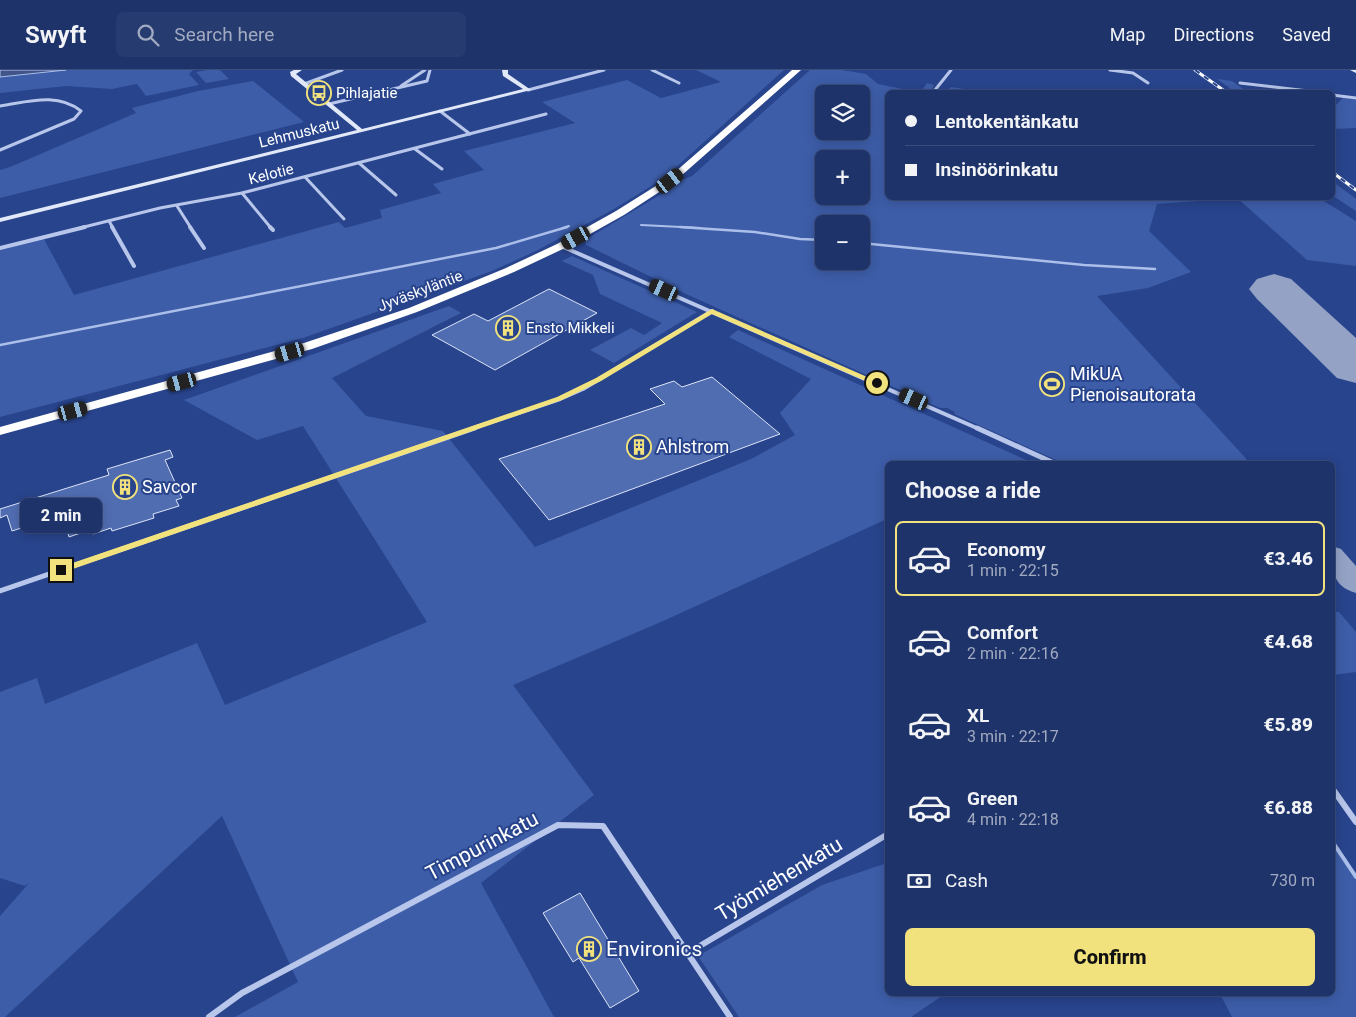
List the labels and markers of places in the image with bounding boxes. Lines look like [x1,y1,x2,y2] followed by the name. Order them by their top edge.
[306,80,332,106] bus stop icon: Pihlajatie
[336,84,397,102] place label: Pihlajatie
[495,315,521,341] building icon: Ensto Mikkeli
[526,319,615,337] place label: Ensto Mikkeli
[1070,363,1196,405] place label: MikUA Pienoisautorata
[1039,371,1065,397] sports icon: MikUA Pienoisautorata
[626,434,652,460] building icon: Ahlstrom
[656,436,729,457] place label: Ahlstrom
[112,474,138,500] building icon: Savcor
[142,476,197,497] place label: Savcor
[576,936,602,962] building icon: Environics
[606,937,702,961] place label: Environics

